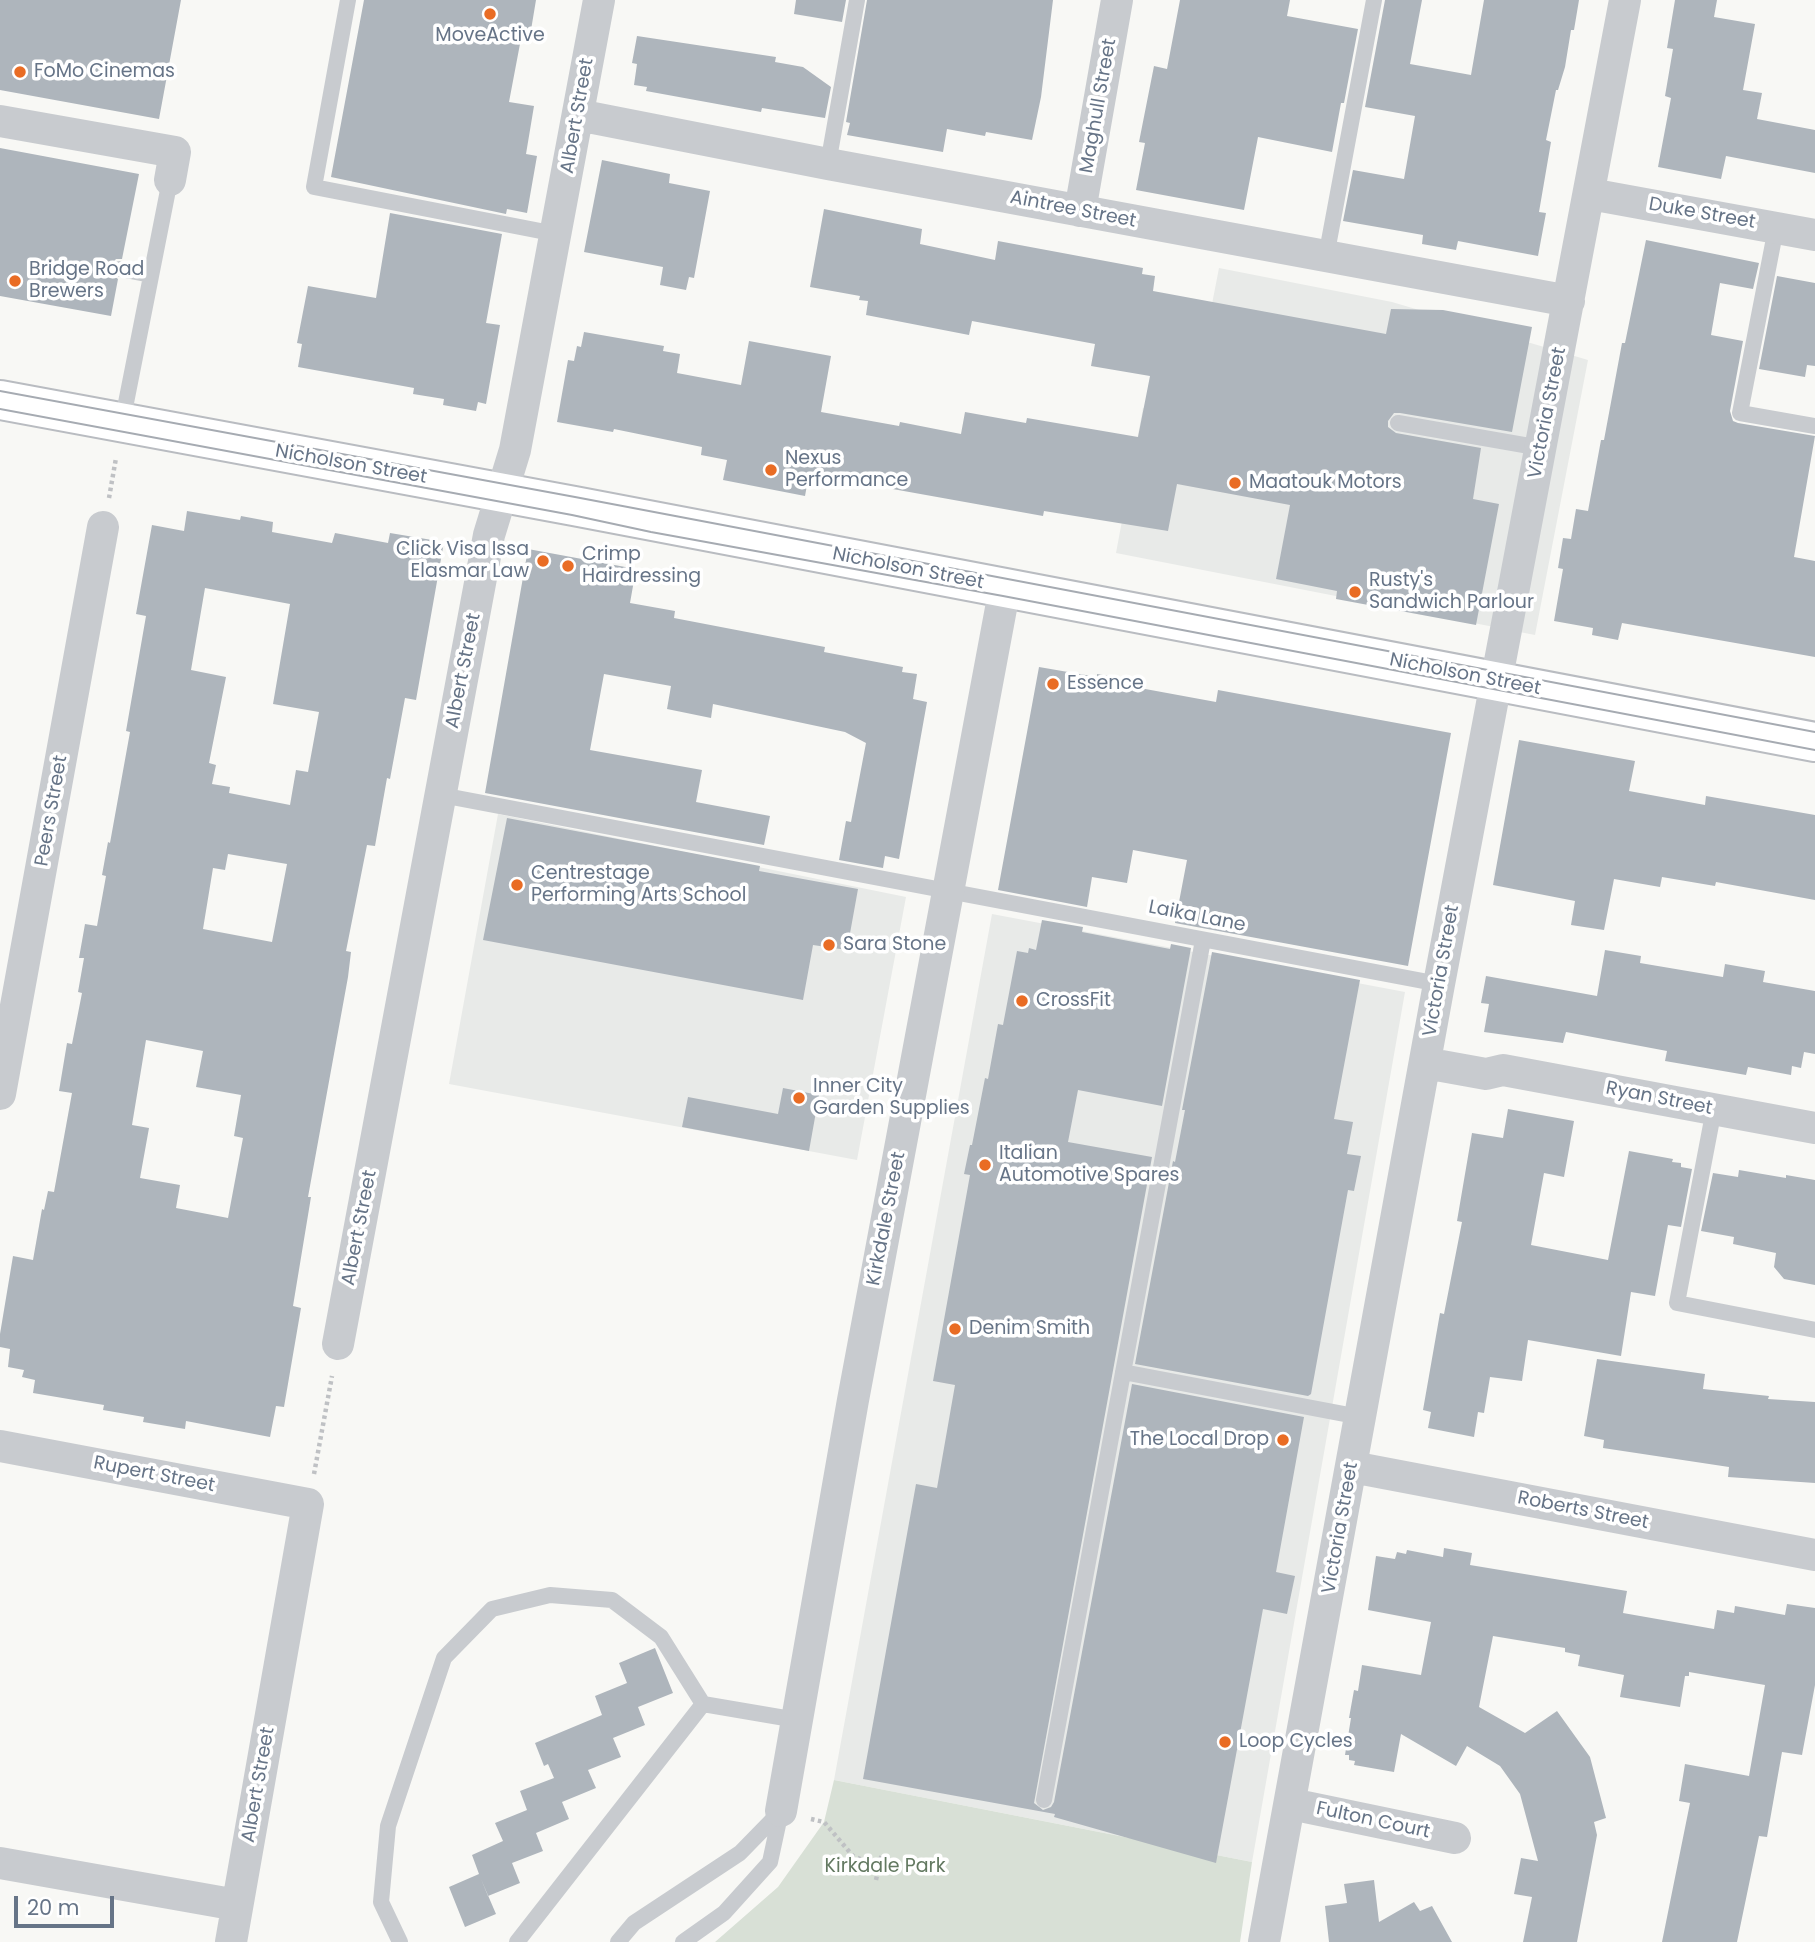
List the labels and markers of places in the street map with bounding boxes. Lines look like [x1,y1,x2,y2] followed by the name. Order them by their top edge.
[482,6,498,22] marker: MoveActive
[435,25,545,47] place label: MoveActive
[34,61,175,83] place label: FoMo Cinemas
[12,64,28,80] marker: FoMo Cinemas
[29,259,144,303] place label: Bridge Road Brewers
[7,273,23,289] marker: Bridge Road Brewers
[785,448,908,492] place label: Nexus Performance
[763,462,779,478] marker: Nexus Performance
[1249,472,1402,494] place label: Maatouk Motors
[1227,475,1243,491] marker: Maatouk Motors
[396,539,529,583] place label: Click Visa Issa Elasmar Law
[582,544,701,588] place label: Crimp Hairdressing
[535,553,551,569] marker: Click Visa Issa Elasmar Law
[560,558,576,574] marker: Crimp Hairdressing
[1369,570,1534,614] place label: Rusty's Sandwich Parlour
[1347,584,1363,600] marker: Rusty's Sandwich Parlour
[1067,673,1144,695] place label: Essence
[1045,676,1061,692] marker: Essence
[531,863,746,907] place label: Centrestage Performing Arts School
[509,877,525,893] marker: Centrestage Performing Arts School
[843,934,946,956] place label: Sara Stone
[821,937,837,953] marker: Sara Stone
[1036,990,1111,1012] place label: CrossFit
[1014,993,1030,1009] marker: CrossFit
[813,1076,970,1120] place label: Inner City Garden Supplies
[791,1090,807,1106] marker: Inner City Garden Supplies
[999,1143,1179,1187] place label: Italian Automotive Spares
[977,1157,993,1173] marker: Italian Automotive Spares
[969,1318,1090,1340] place label: Denim Smith
[947,1321,963,1337] marker: Denim Smith
[1130,1429,1269,1451] place label: The Local Drop
[1275,1432,1291,1448] marker: The Local Drop
[1239,1731,1353,1753] place label: Loop Cycles
[1217,1734,1233,1750] marker: Loop Cycles

